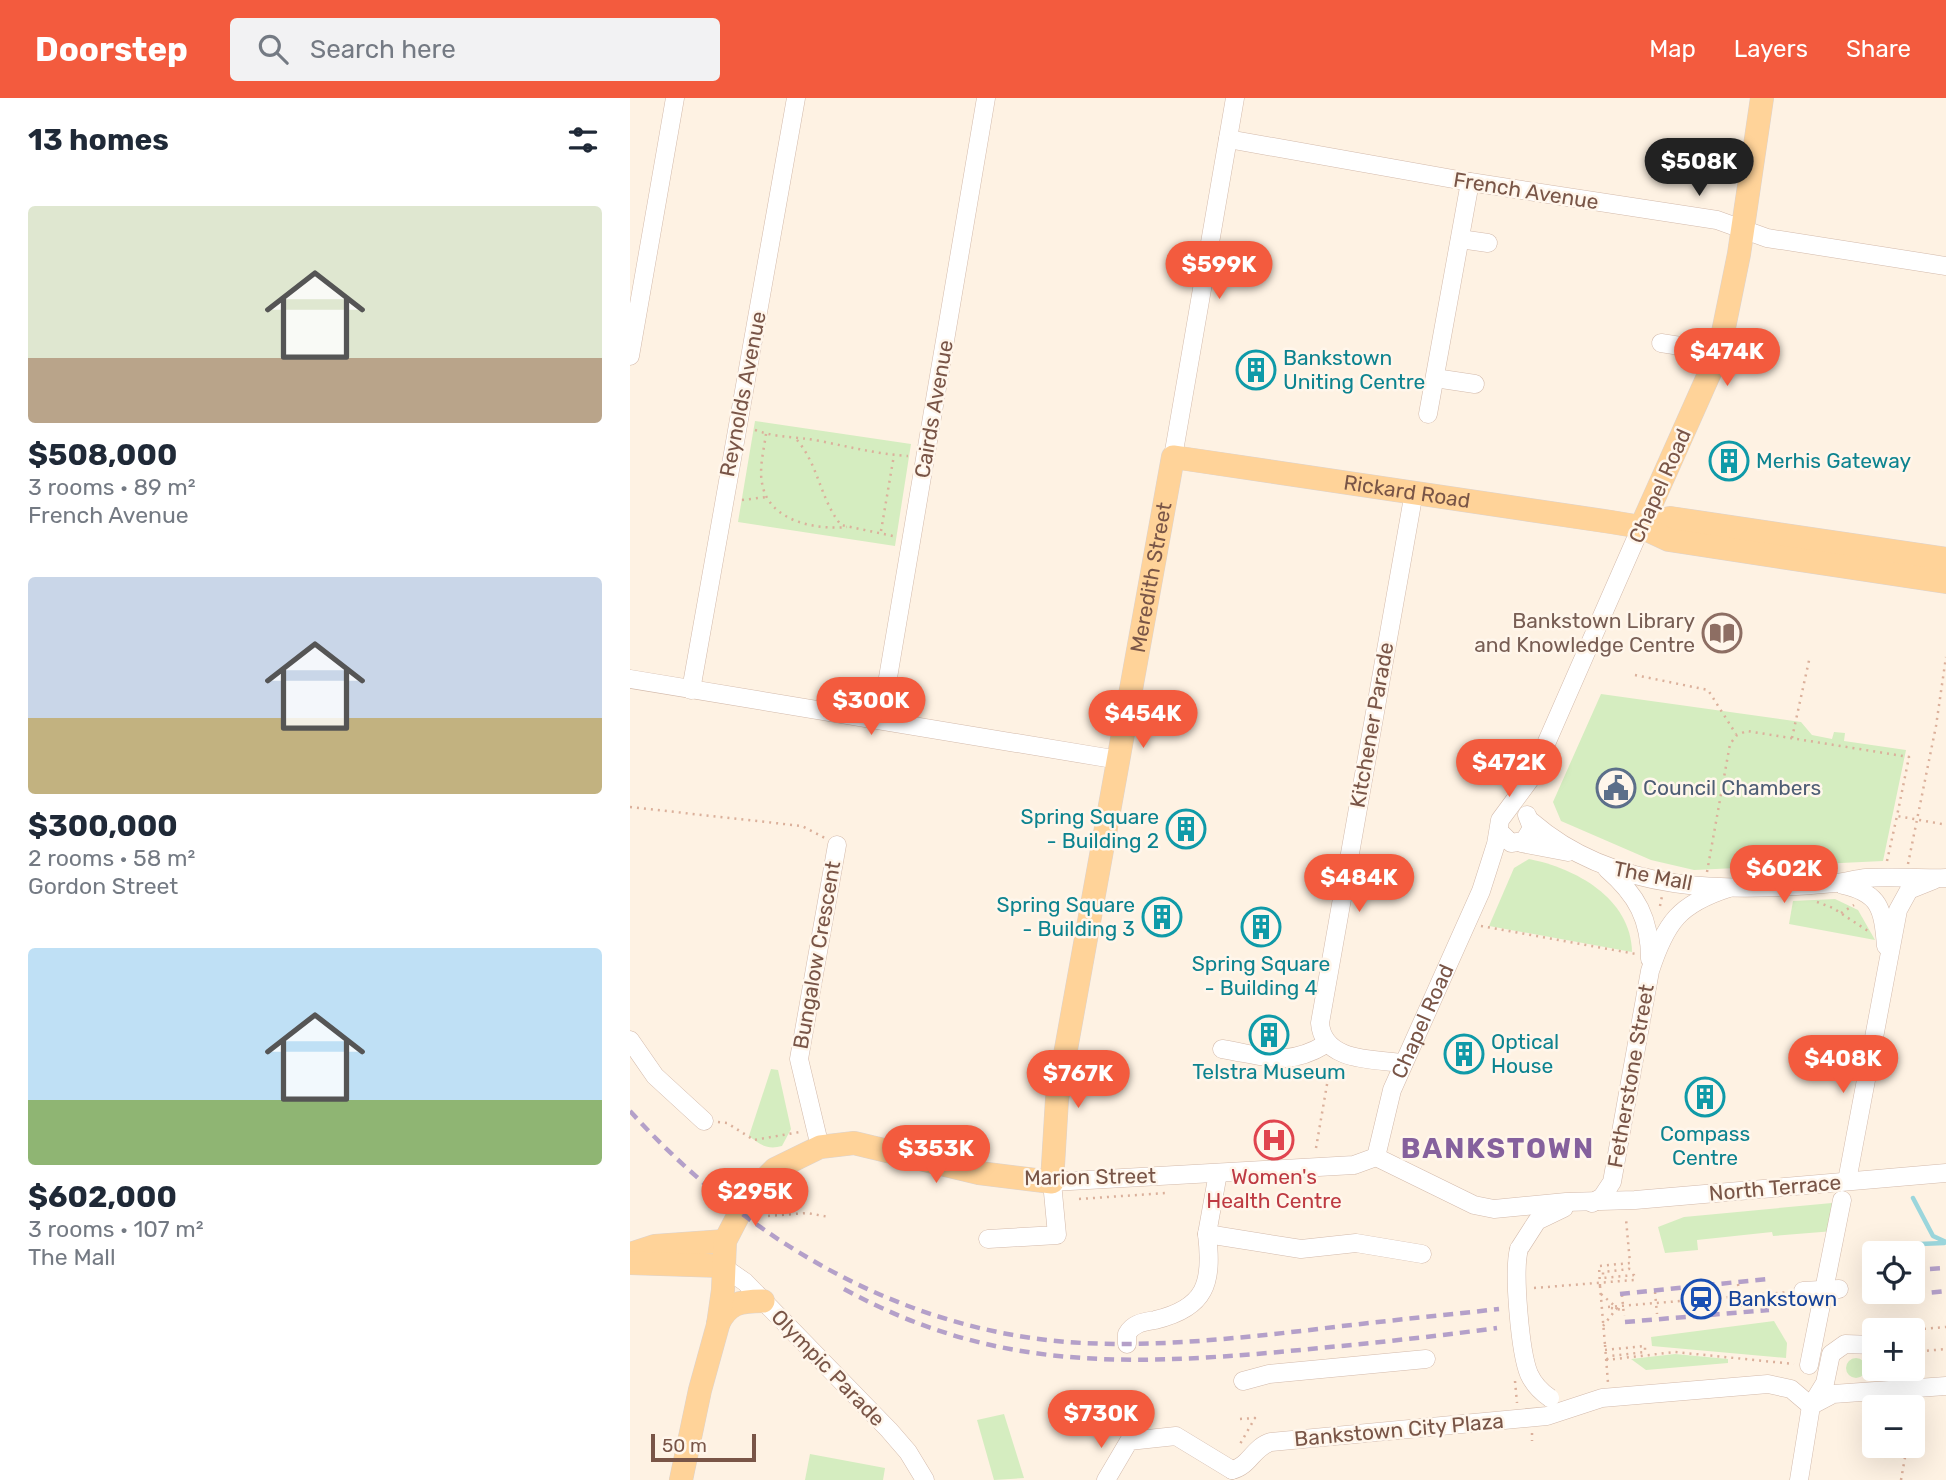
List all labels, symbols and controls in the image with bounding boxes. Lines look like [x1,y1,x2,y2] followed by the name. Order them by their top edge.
[230,18,720,81] search box
[35,30,188,69] text: Doorstep
[254,30,292,68] icon: search
[310,34,456,65] text: Search here
[1649,35,1696,63] text: Map
[1734,35,1808,63] text: Layers
[1846,35,1911,63] text: Share
[564,121,602,159] icon: filters
[28,122,169,158] text: 13 homes
[1650,139,1748,198] pin: $508K
[1661,147,1737,175] text: $508K
[1452,167,1601,214] street label: French Avenue
[1170,242,1268,301] pin: $599K
[1182,250,1256,278] text: $599K
[252,252,378,378] icon: home
[714,309,771,479] street label: Reynolds Avenue
[1678,328,1776,388] pin: $474K
[1690,337,1764,365] text: $474K
[909,338,958,480] street label: Cairds Avenue
[1283,345,1425,394] place label: Bankstown Uniting Centre
[1235,349,1277,391] building icon: Bankstown Uniting Centre
[1623,425,1696,547] street label: Chapel Road
[28,437,177,473] text: $508,000
[1708,440,1750,482] building icon: Merhis Gateway
[1756,448,1911,473] place label: Merhis Gateway
[1342,469,1472,513] street label: Rickard Road
[28,473,196,501] text: 3 rooms · 89 m²
[1125,500,1177,655] street label: Meredith Street
[28,501,189,529] text: French Avenue
[1474,608,1695,657] place label: Bankstown Library and Knowledge Centre
[1701,612,1743,654] library icon: Bankstown Library and Knowledge Centre
[252,623,378,749] icon: home
[1345,640,1398,810] street label: Kitchener Parade
[822,678,920,737] pin: $300K
[832,686,910,714] text: $300K
[1094,690,1192,750] pin: $454K
[1105,699,1181,727] text: $454K
[1460,740,1558,799] pin: $472K
[1472,748,1546,776] text: $472K
[1595,767,1637,809] public building icon: Council Chambers
[1643,775,1821,800] place label: Council Chambers
[1021,804,1159,853] place label: Spring Square - Building 2
[28,808,178,844] text: $300,000
[1165,808,1207,850] building icon: Spring Square - Building 2
[28,844,195,872] text: 2 rooms · 58 m²
[1735,846,1833,905] pin: $602K
[1310,854,1408,914] pin: $484K
[1746,854,1822,882] text: $602K
[1611,856,1695,895] street label: The Mall
[788,859,845,1051] street label: Bungalow Crescent
[1320,863,1398,891] text: $484K
[28,872,178,900] text: Gordon Street
[997,892,1135,941] place label: Spring Square - Building 3
[1141,896,1183,938] building icon: Spring Square - Building 3
[1240,906,1282,948] building icon: Spring Square - Building 4
[1192,951,1330,1000] place label: Spring Square - Building 4
[1386,960,1459,1082] street label: Chapel Road
[1602,982,1659,1170] street label: Fetherstone Street
[252,994,378,1120] icon: home
[1248,1014,1290,1056] building icon: Telstra Museum
[1491,1029,1559,1078] place label: Optical House
[1443,1033,1485,1075] building icon: Optical House
[1794,1035,1892,1095] pin: $408K
[1804,1044,1882,1072] text: $408K
[1029,1051,1127,1110] pin: $767K
[1043,1059,1113,1087] text: $767K
[1192,1059,1346,1084] place label: Telstra Museum
[1684,1076,1726,1118] building icon: Compass Centre
[1253,1119,1295,1161] hospital icon: Women's Health Centre
[1660,1121,1750,1170] place label: Compass Centre
[887,1126,985,1185] pin: $353K
[1401,1132,1595,1165] district label: BANKSTOWN
[898,1134,974,1162] text: $353K
[1024,1163,1156,1190] street label: Marion Street
[1206,1164,1342,1213] place label: Women's Health Centre
[706,1168,804,1228] pin: $295K
[1708,1169,1842,1206] street label: North Terrace
[717,1177,793,1205] text: $295K
[28,1179,177,1215] text: $602,000
[28,1215,204,1243] text: 3 rooms · 107 m²
[1862,1241,1925,1458] map controls
[1862,1241,1925,1304] button: locate
[28,1243,116,1271] text: The Mall
[1680,1278,1722,1320] station icon: Bankstown
[1728,1286,1837,1311] place label: Bankstown
[766,1304,890,1431] street label: Olympic Parade
[1862,1318,1925,1381] button: +
[1052,1390,1150,1450] pin: $730K
[1862,1395,1925,1458] button: −
[1064,1399,1138,1427] text: $730K
[1293,1408,1505,1451] street label: Bankstown City Plaza
[651,1431,756,1463] scale bar
[662,1434,707,1457] text: 50 m

